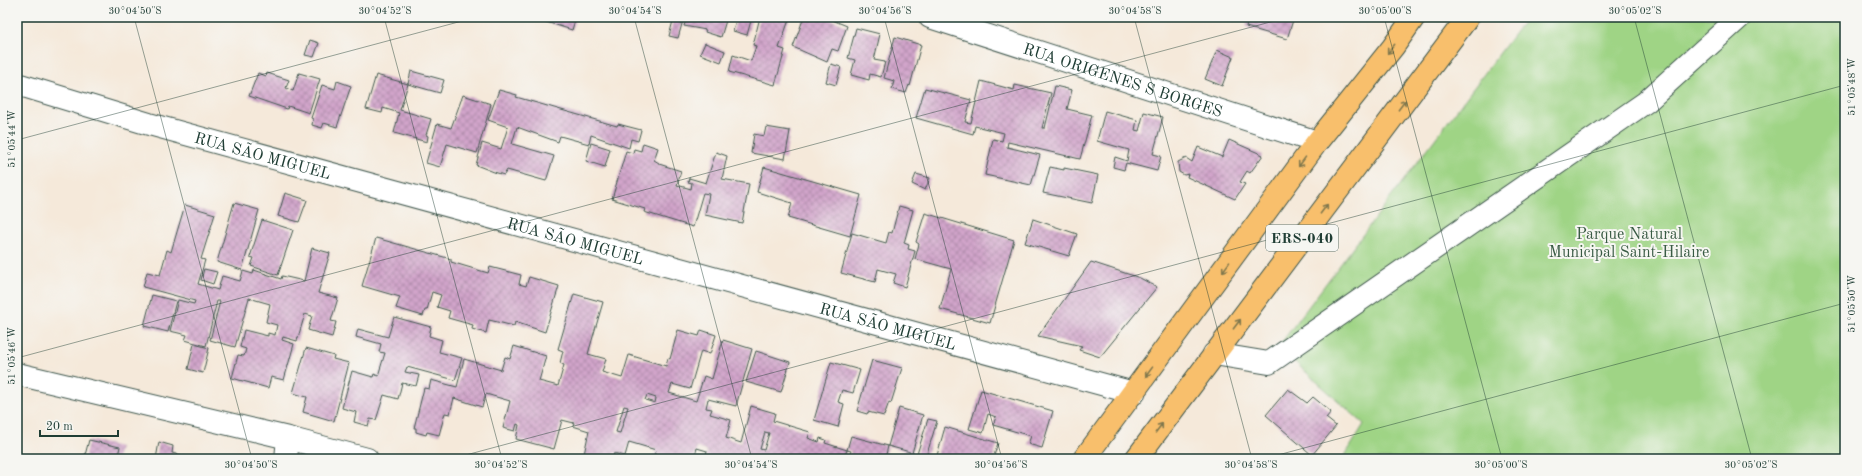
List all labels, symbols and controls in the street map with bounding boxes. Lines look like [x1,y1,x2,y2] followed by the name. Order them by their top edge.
[108,6,162,16] text: 30°04'50"S
[358,6,412,16] text: 30°04'52"S
[608,6,662,16] text: 30°04'54"S
[858,6,912,16] text: 30°04'56"S
[1108,6,1162,16] text: 30°04'58"S
[1358,6,1412,16] text: 30°05'00"S
[1608,6,1662,16] text: 30°05'02"S
[1021,42,1224,121] street label: RUA ORIGENES S BORGES
[1387,43,1396,54] one-way arrow
[1847,58,1857,116] text: 51°05'48"W
[1398,99,1406,110] one-way arrow
[7,110,17,168] text: 51°05'44"W
[192,131,332,183] street label: RUA SÃO MIGUEL
[1298,156,1306,167] one-way arrow
[1319,203,1328,214] one-way arrow
[505,216,645,269] street label: RUA SÃO MIGUEL
[1266,225,1338,251] road number: ERS-040
[1549,227,1709,261] park label: Parque Natural Municipal Saint-Hilaire
[1222,261,1230,272] one-way arrow
[1847,275,1857,333] text: 51°05'50"W
[817,301,958,354] street label: RUA SÃO MIGUEL
[1233,318,1241,329] one-way arrow
[7,327,17,385] text: 51°05'46"W
[1145,366,1153,377] one-way arrow
[40,412,118,438] scale bar
[46,421,73,433] text: 20 m
[1155,422,1163,433] one-way arrow
[224,460,278,470] text: 30°04'50"S
[474,460,528,470] text: 30°04'52"S
[724,460,778,470] text: 30°04'54"S
[974,460,1028,470] text: 30°04'56"S
[1224,460,1278,470] text: 30°04'58"S
[1474,460,1528,470] text: 30°05'00"S
[1724,460,1778,470] text: 30°05'02"S

